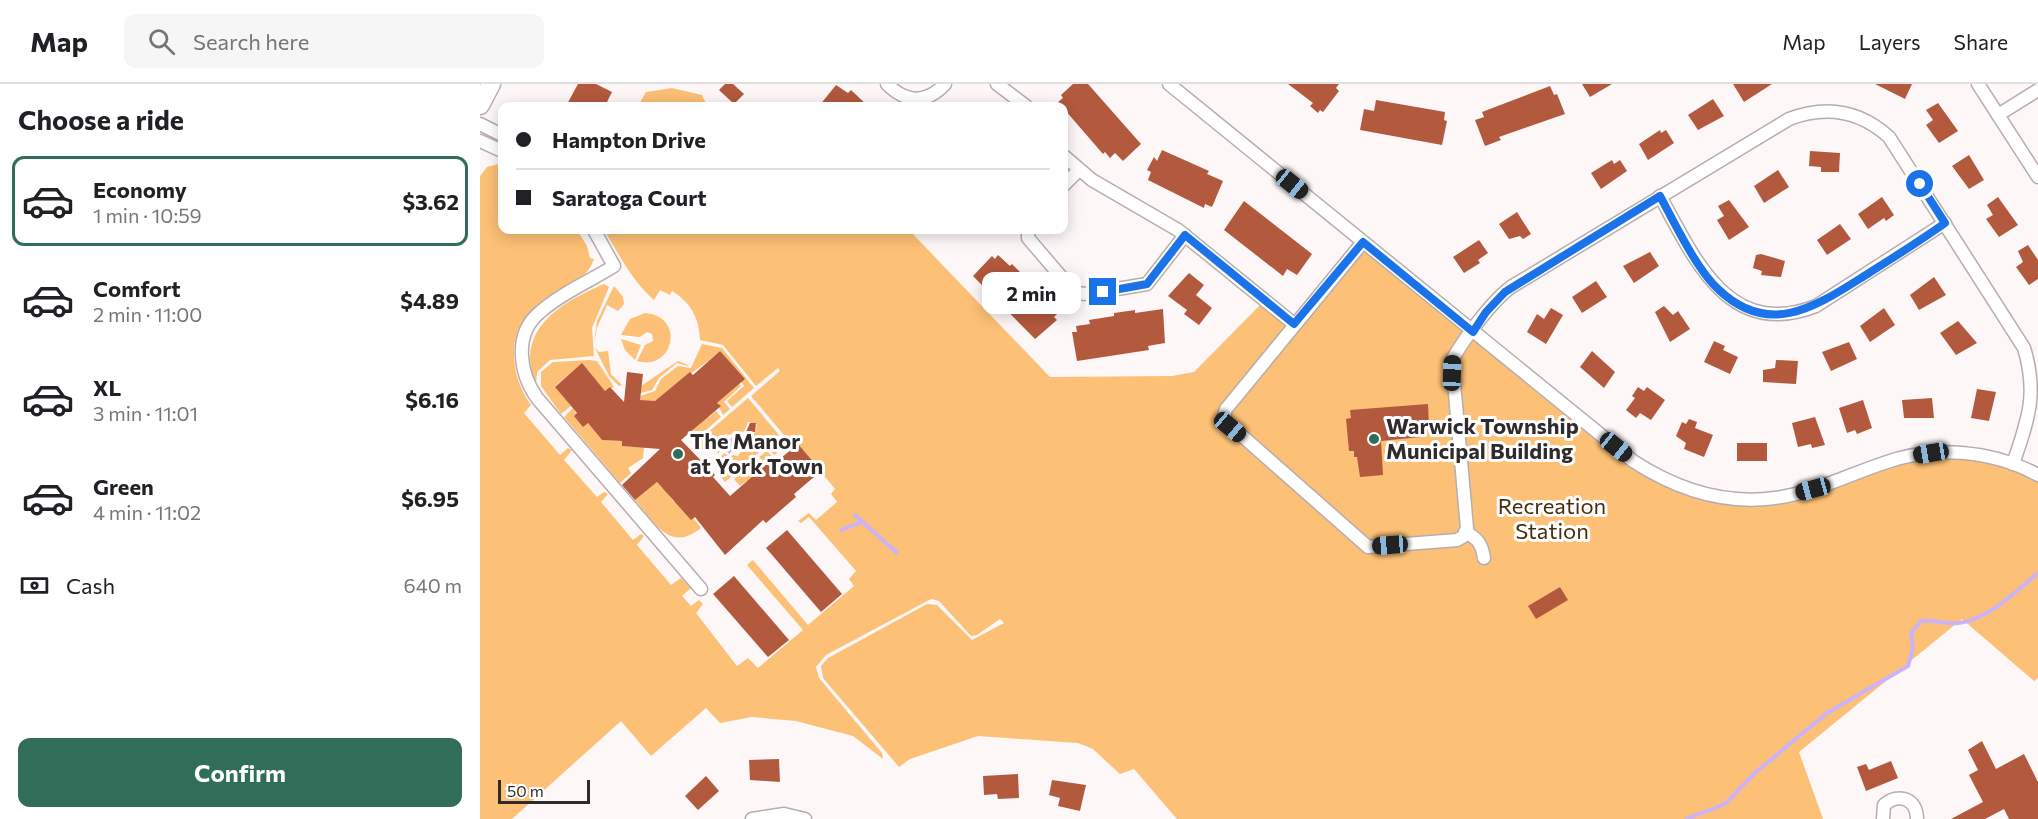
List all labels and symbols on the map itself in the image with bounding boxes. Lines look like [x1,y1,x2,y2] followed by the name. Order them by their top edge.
[1272,166,1312,202] car
[1906,170,1933,197] route start
[983,271,1082,313] callout: 2 min
[1089,278,1116,305] route end
[1442,355,1462,391] car
[1210,409,1250,445] car
[1386,412,1579,464] place label: Warwick Township Municipal Building
[690,427,823,479] place label: The Manor at York Town
[1596,429,1636,465] car
[1367,432,1381,446] marker: Warwick Township Municipal Building
[1912,441,1950,465] car
[671,447,685,461] marker: The Manor at York Town
[1793,476,1833,502] car
[1498,492,1606,544] park label: Recreation Station
[1371,535,1409,555] car
[498,777,590,804] scale bar

